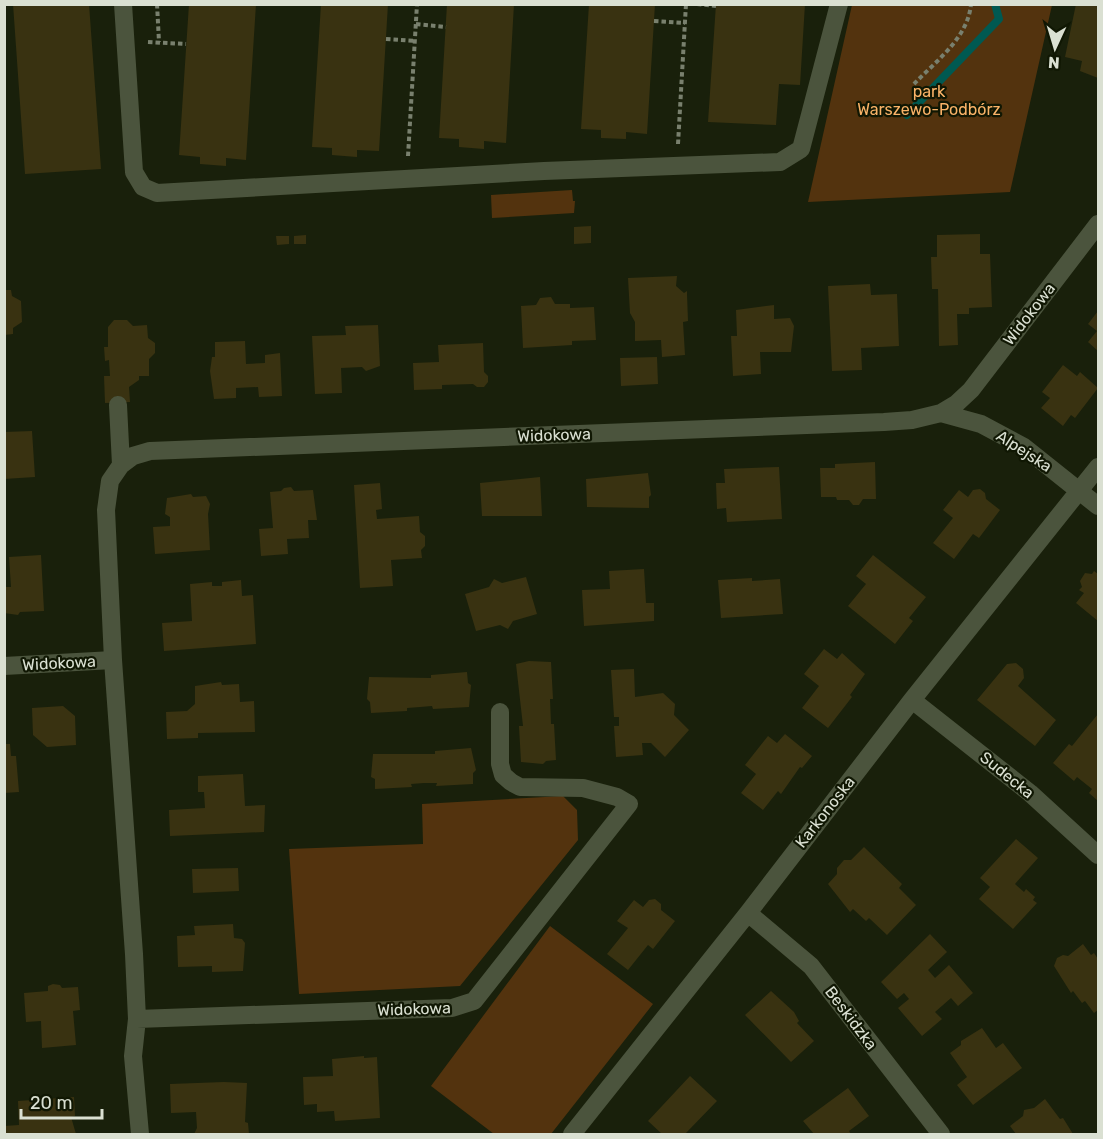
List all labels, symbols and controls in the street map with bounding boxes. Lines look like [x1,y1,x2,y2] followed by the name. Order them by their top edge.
[1025,18,1085,78] north arrow
[1048,53,1060,72] text: N
[857,82,1001,119] park label: park Warszewo-Podbórz
[999,279,1059,349] street label: Widokowa
[517,424,591,446] street label: Widokowa
[993,426,1055,476] street label: Alpejska
[22,652,96,674] street label: Widokowa
[976,748,1038,802] street label: Sudecka
[791,772,859,852] street label: Karkonoska
[821,983,881,1053] street label: Beskidzka
[377,998,451,1020] street label: Widokowa
[21,1082,102,1120] scale bar
[30,1092,72,1114] text: 20 m

